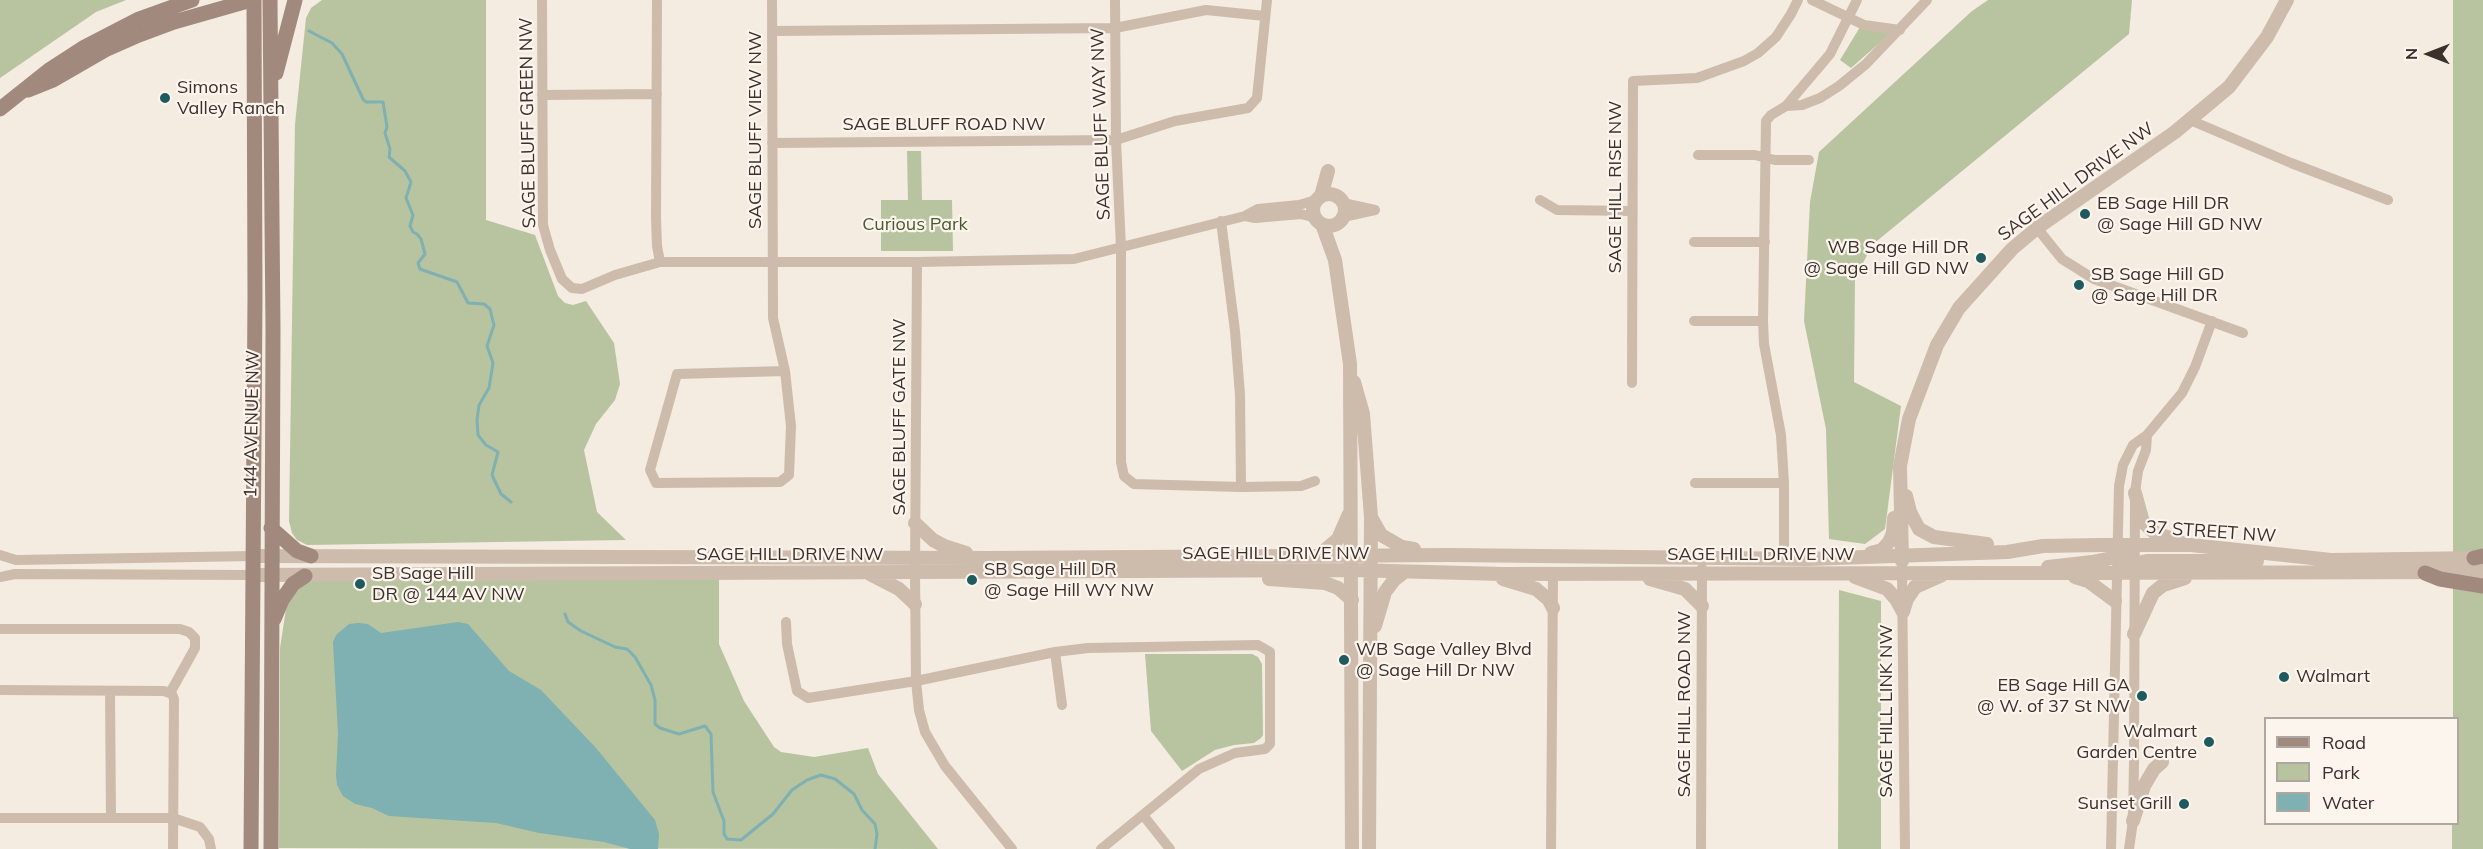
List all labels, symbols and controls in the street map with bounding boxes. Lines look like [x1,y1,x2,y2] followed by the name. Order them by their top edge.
[515,17,541,229] street label: SAGE BLUFF GREEN NW
[2399,24,2459,84] north arrow
[1087,27,1115,221] street label: SAGE BLUFF WAY NW
[745,31,767,229] street label: SAGE BLUFF VIEW NW
[2401,48,2421,60] text: N
[177,77,285,119] place label: Simons Valley Ranch
[158,91,172,105] marker: Simons Valley Ranch
[1605,101,1627,273] street label: SAGE HILL RISE NW
[842,114,1046,136] street label: SAGE BLUFF ROAD NW
[1994,118,2158,246] street label: SAGE HILL DRIVE NW
[2097,193,2263,236] place label: EB Sage Hill DR @ Sage Hill GD NW
[2078,207,2092,221] marker: EB Sage Hill DR @ Sage Hill GD NW
[862,214,968,236] park label: Curious Park
[1803,237,1969,280] place label: WB Sage Hill DR @ Sage Hill GD NW
[1974,251,1988,265] marker: WB Sage Hill DR @ Sage Hill GD NW
[2091,264,2224,306] place label: SB Sage Hill GD @ Sage Hill DR
[2072,278,2086,292] marker: SB Sage Hill GD @ Sage Hill DR
[889,319,911,515] street label: SAGE BLUFF GATE NW
[240,350,264,498] street label: 144 AVENUE NW
[2145,517,2277,547] street label: 37 STREET NW
[1182,543,1370,565] street label: SAGE HILL DRIVE NW
[696,544,884,566] street label: SAGE HILL DRIVE NW
[1667,544,1855,566] street label: SAGE HILL DRIVE NW
[984,559,1154,602] place label: SB Sage Hill DR @ Sage Hill WY NW
[372,563,525,606] place label: SB Sage Hill DR @ 144 AV NW
[965,573,979,587] marker: SB Sage Hill DR @ Sage Hill WY NW
[353,577,367,591] marker: SB Sage Hill DR @ 144 AV NW
[1674,611,1696,797] street label: SAGE HILL ROAD NW
[1876,625,1898,797] street label: SAGE HILL LINK NW
[1356,639,1532,682] place label: WB Sage Valley Blvd @ Sage Hill Dr NW
[1337,653,1351,667] marker: WB Sage Valley Blvd @ Sage Hill Dr NW
[2296,666,2370,688] place label: Walmart
[2277,670,2291,684] marker: Walmart
[1977,675,2130,718] place label: EB Sage Hill GA @ W. of 37 St NW
[2135,689,2149,703] marker: EB Sage Hill GA @ W. of 37 St NW
[2264,717,2459,825] legend
[2076,721,2197,764] place label: Walmart Garden Centre
[2322,731,2366,754] text: Road
[2202,735,2216,749] marker: Walmart Garden Centre
[2322,761,2360,784] text: Park
[2322,791,2374,814] text: Water
[2078,793,2172,815] place label: Sunset Grill
[2177,797,2191,811] marker: Sunset Grill

